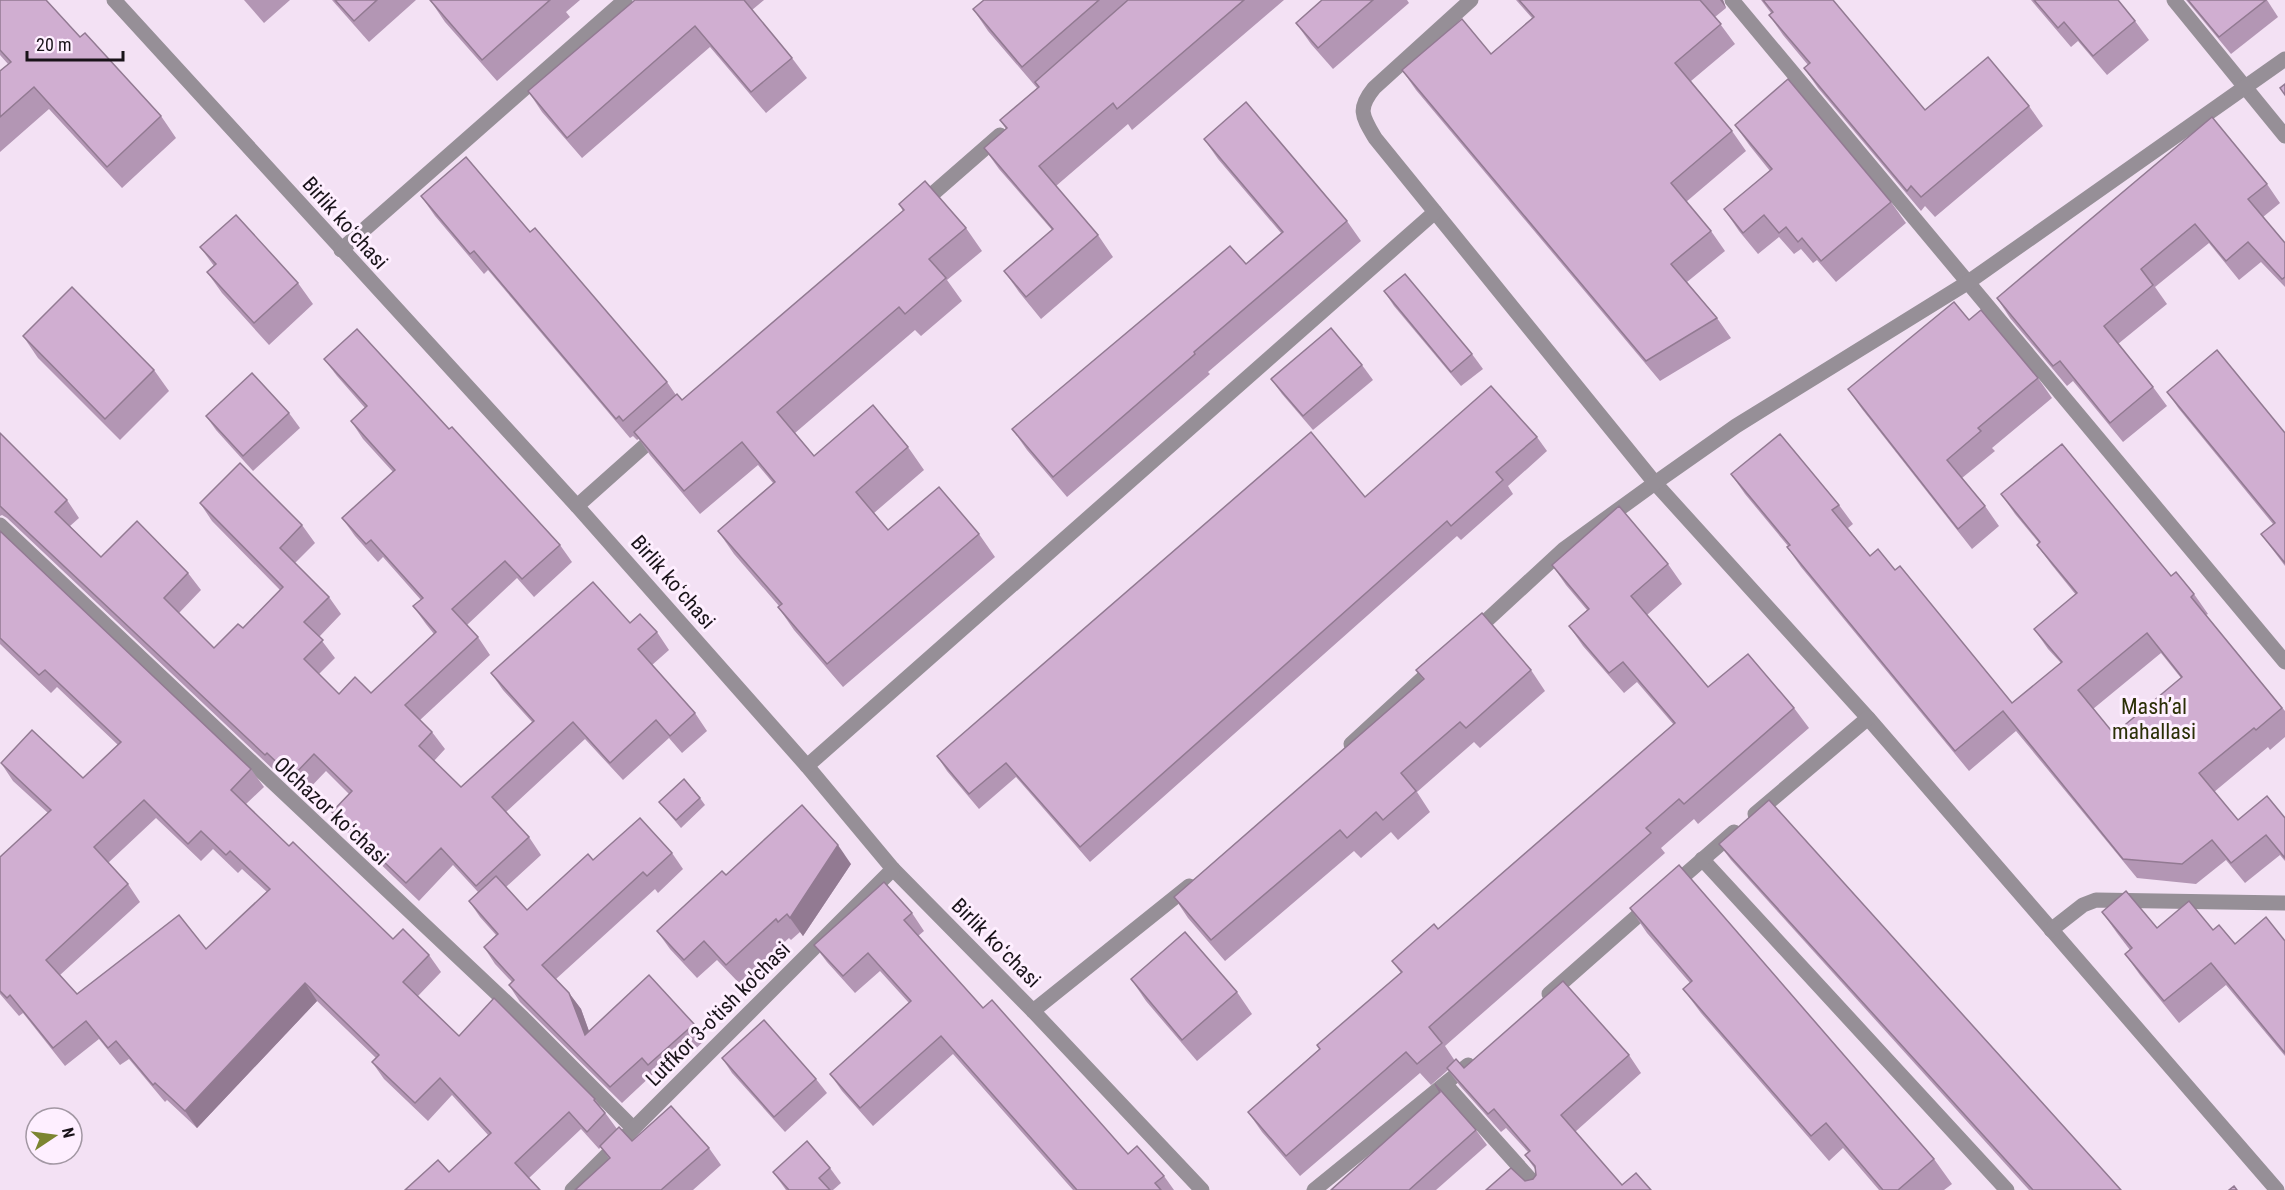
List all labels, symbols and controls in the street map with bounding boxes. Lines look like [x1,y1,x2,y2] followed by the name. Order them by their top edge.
[27,24,123,62] scale bar
[36,34,71,55] text: 20 m
[297,172,393,274] street label: Birlik koʻchasi
[626,531,720,633] street label: Birlik koʻchasi
[2112,694,2196,744] district label: Mashʼal mahallasi
[269,752,393,870] street label: Olchazor koʻchasi
[947,894,1045,992] street label: Birlik koʻchasi
[641,937,795,1091] street label: Lutfkor 3-o'tish ko'chasi
[24,1106,84,1166] north arrow
[58,1126,78,1140] text: N

